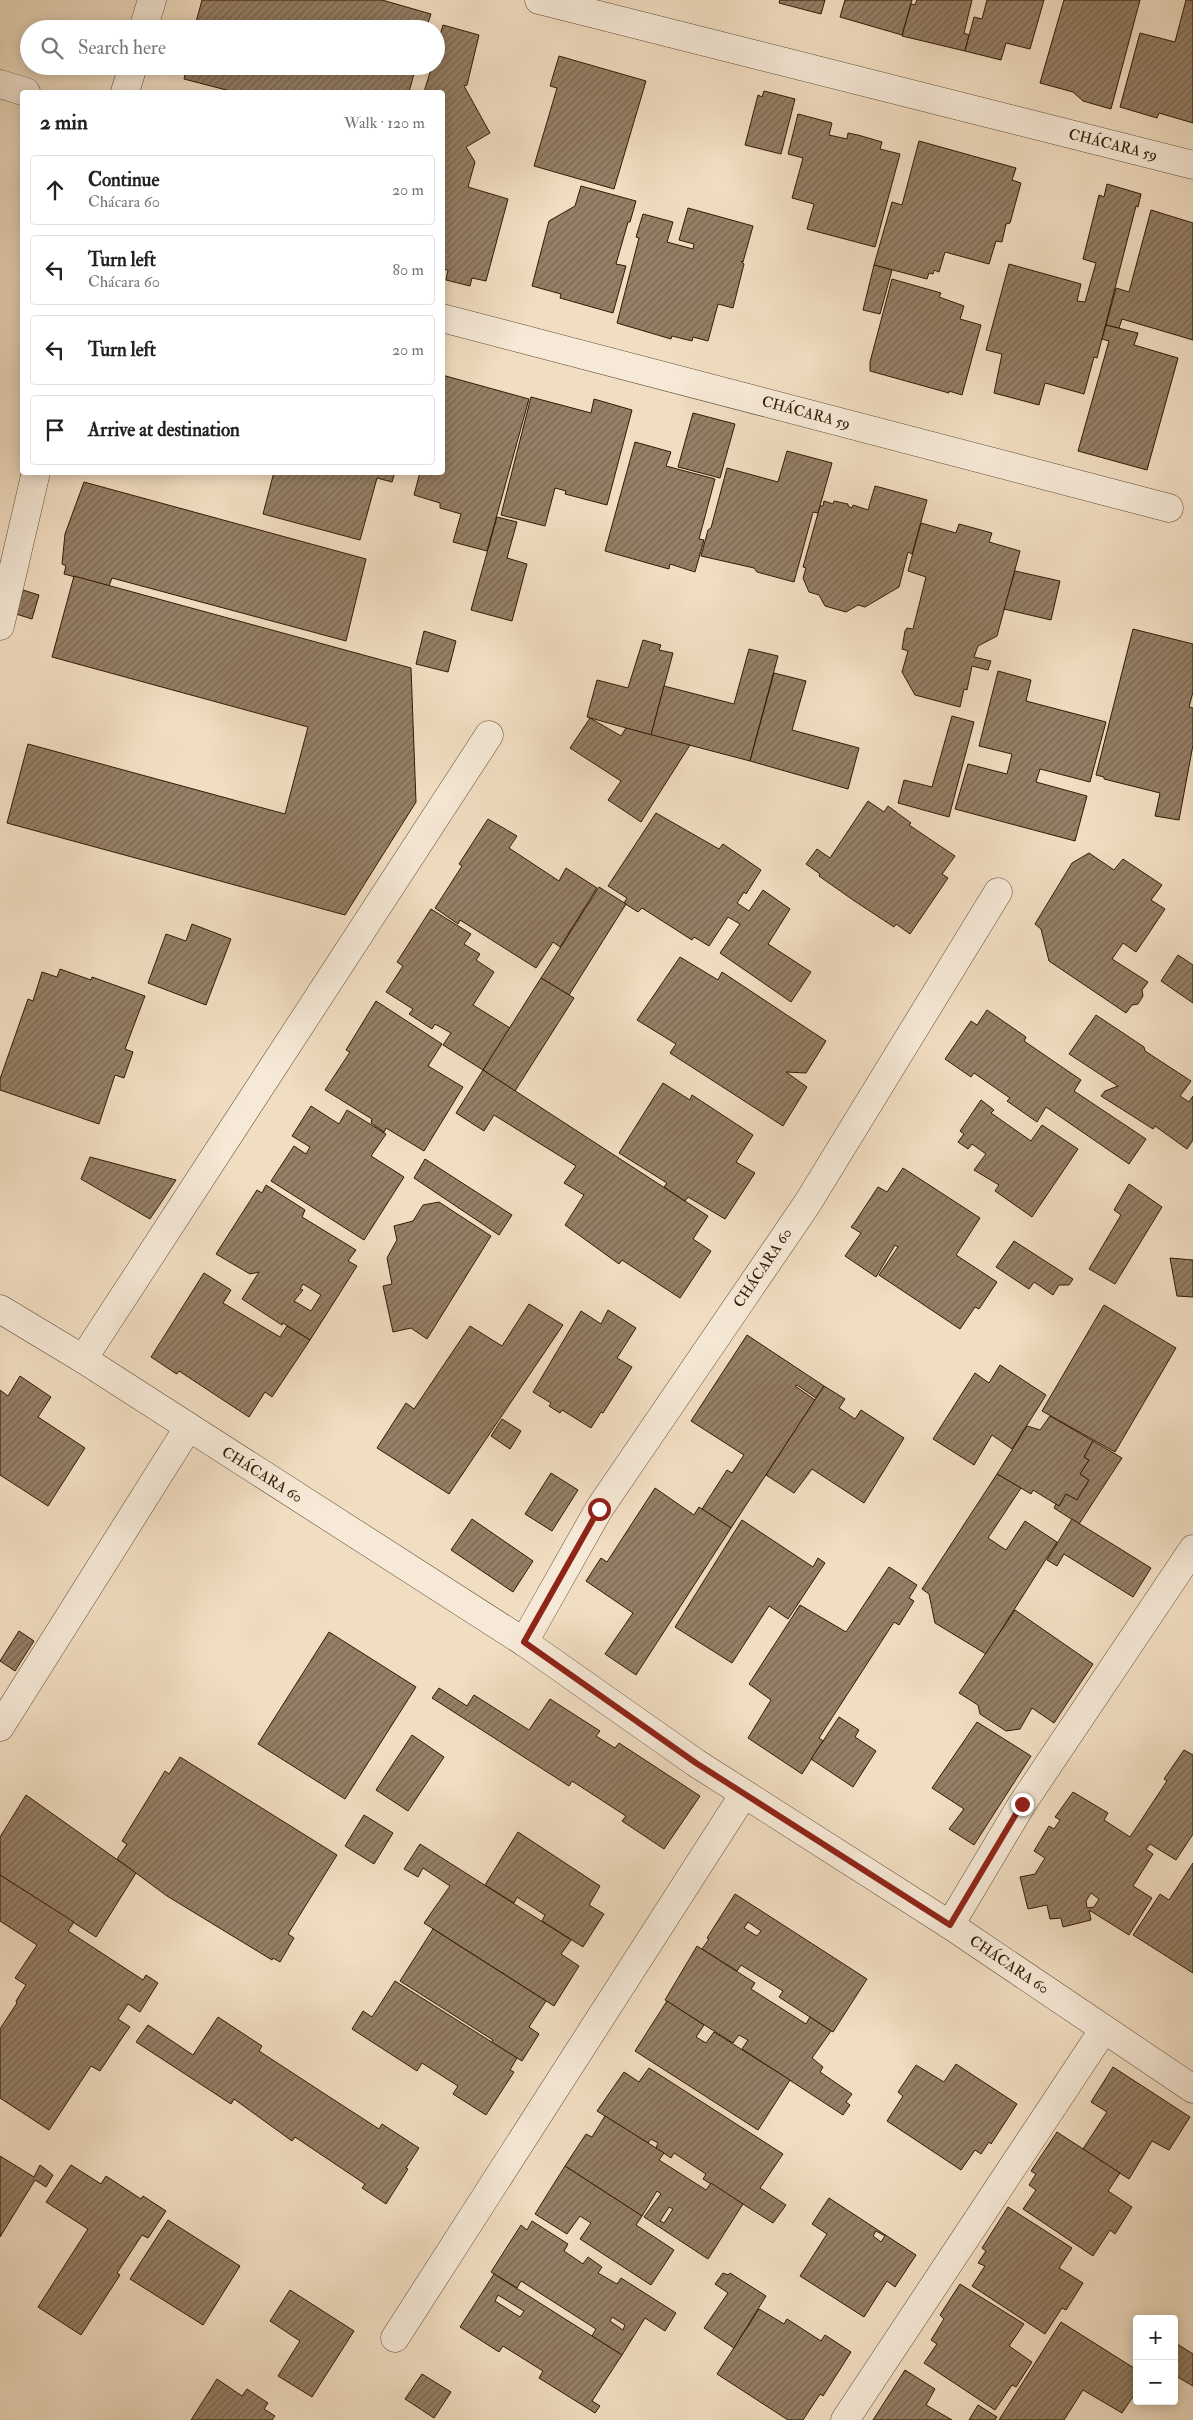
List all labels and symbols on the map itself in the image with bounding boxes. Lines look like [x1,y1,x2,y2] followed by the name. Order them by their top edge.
[1067,123,1160,165] street label: CHÁCARA 59
[760,390,853,434] street label: CHÁCARA 59
[728,1224,797,1311] street label: CHÁCARA 60
[218,1441,307,1507] street label: CHÁCARA 60
[588,1498,611,1521] route start
[1011,1793,1034,1816] route end
[966,1930,1053,1999] street label: CHÁCARA 60

